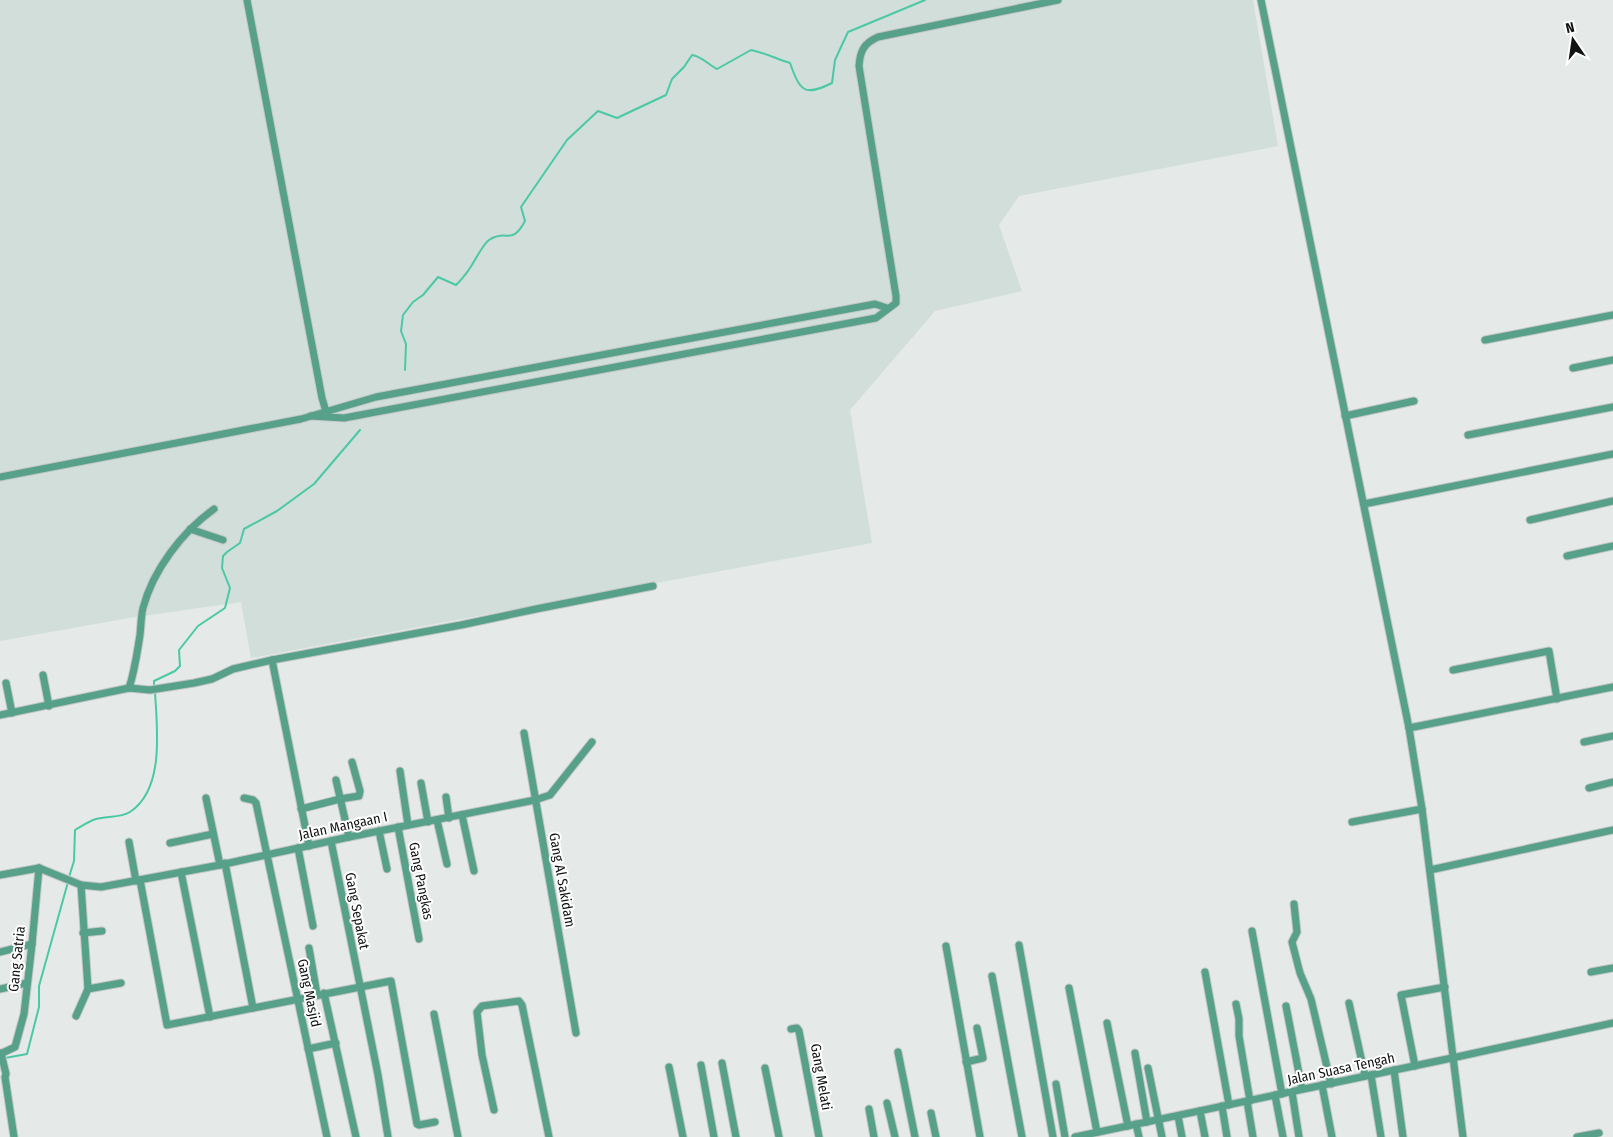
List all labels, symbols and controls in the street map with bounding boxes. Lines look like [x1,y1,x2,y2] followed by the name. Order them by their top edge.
[1548,15,1598,65] north arrow
[1564,19,1576,37] text: N
[297,808,389,844] street label: Jalan Mangaan I
[545,832,579,928] street label: Gang Al Sakidam
[405,841,437,921] street label: Gang Pangkas
[341,871,373,951] street label: Gang Sepakat
[5,925,29,993] street label: Gang Satria
[293,957,325,1029] street label: Gang Masjid
[807,1042,835,1112] street label: Gang Melati
[1286,1049,1396,1089] street label: Jalan Suasa Tengah

